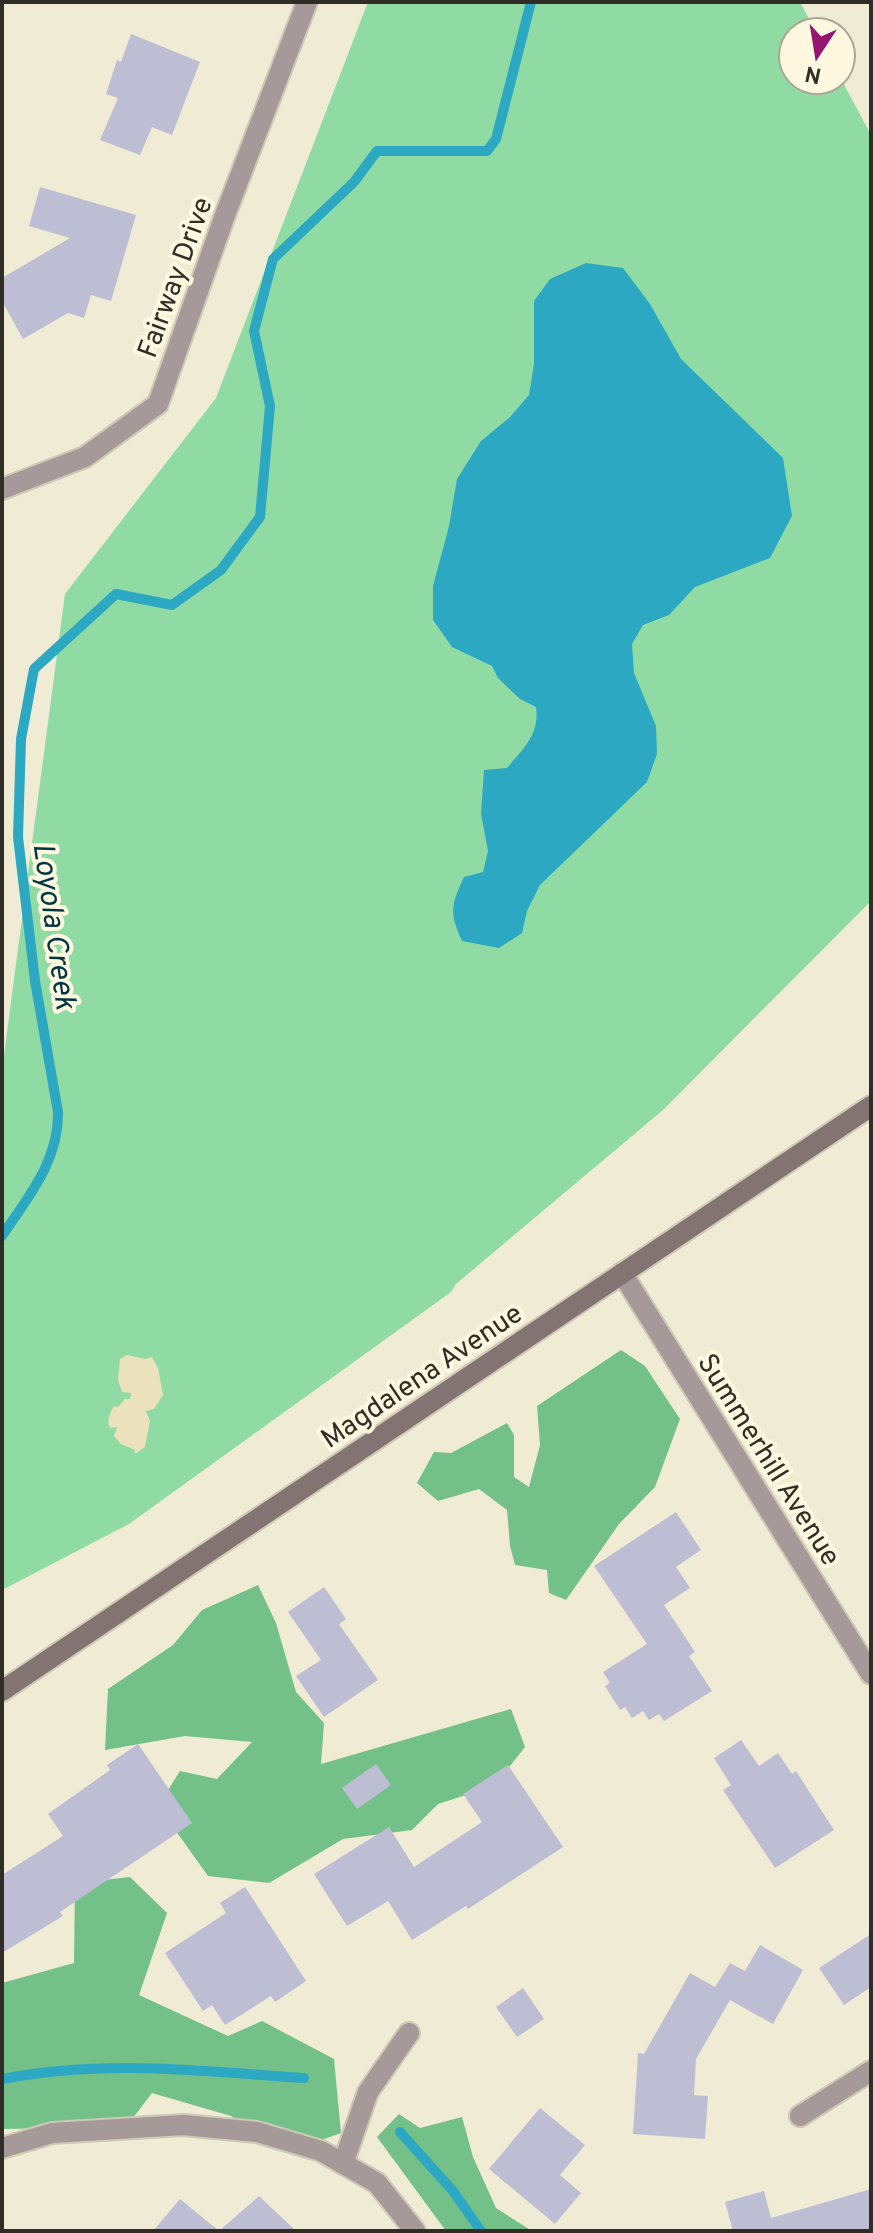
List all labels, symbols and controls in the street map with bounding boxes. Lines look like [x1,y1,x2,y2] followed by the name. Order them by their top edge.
[777,16,857,96] north arrow
[803,58,824,88] text: N
[131,193,223,363] street label: Fairway Drive
[23,841,83,1013] water label: Loyola Creek
[315,1297,530,1458] street label: Magdalena Avenue
[688,1348,847,1573] street label: Summerhill Avenue

